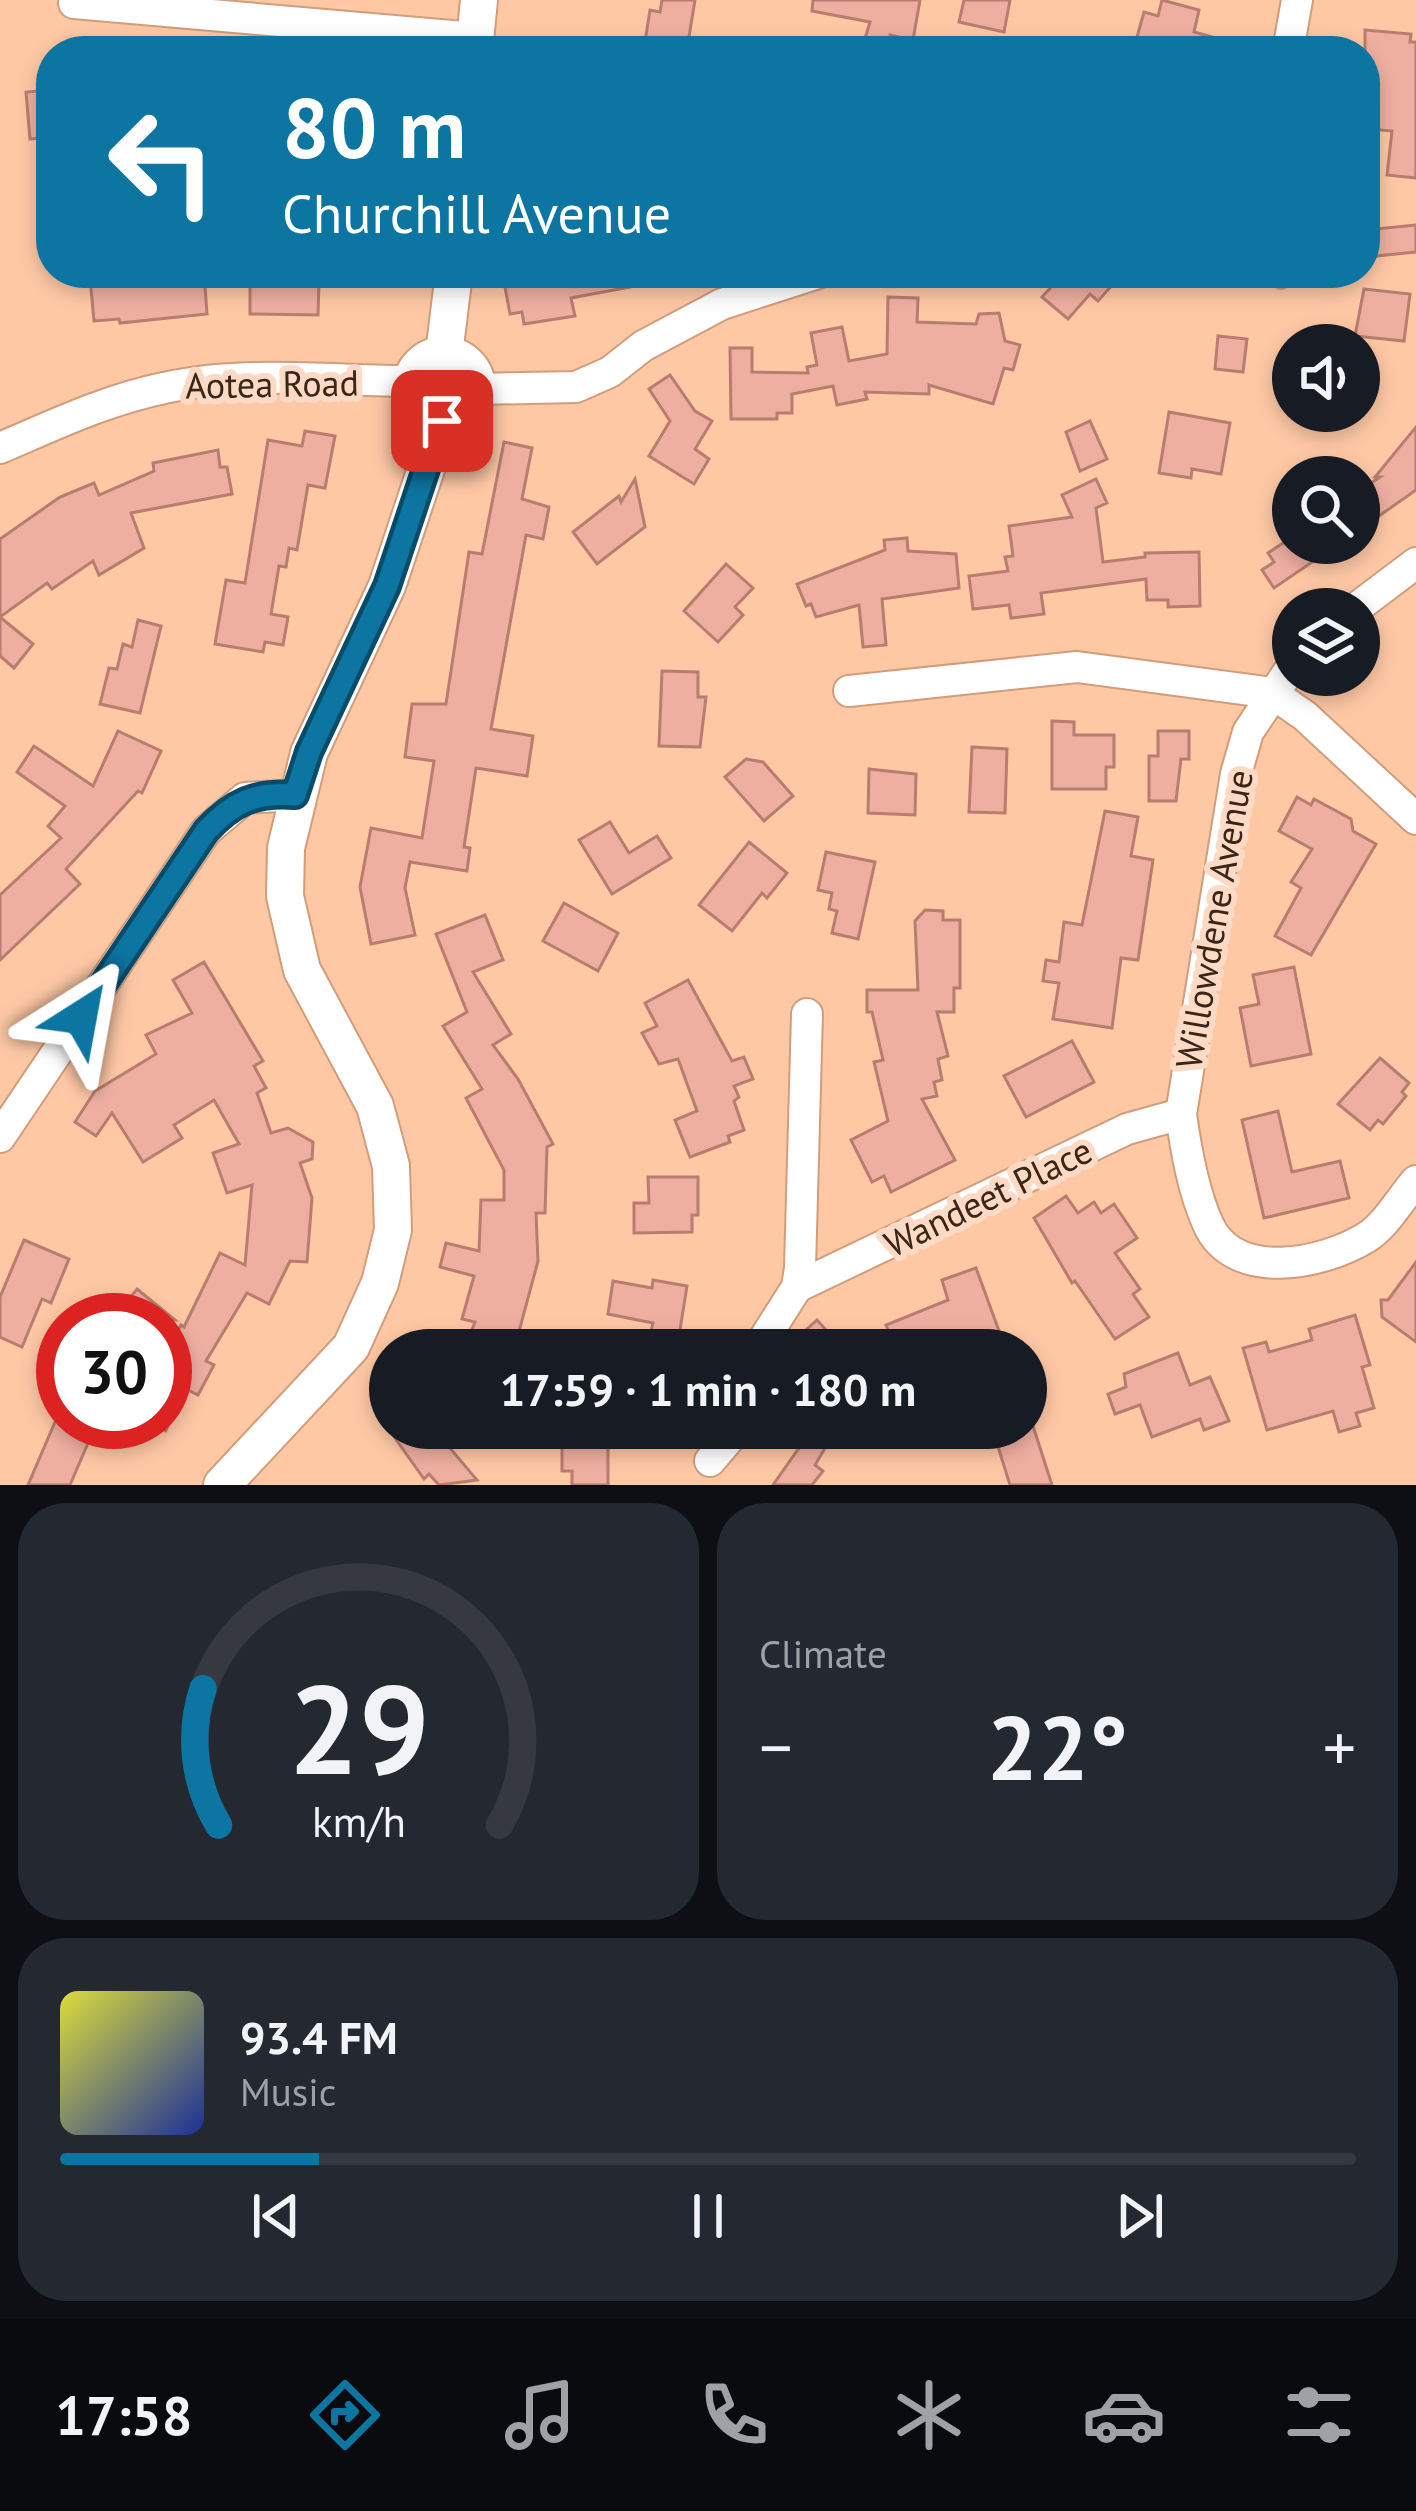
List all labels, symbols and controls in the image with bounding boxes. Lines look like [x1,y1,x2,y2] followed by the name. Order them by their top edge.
[282,72,466,181] text: 80 m
[84,84,240,240] icon: left
[282,178,671,248] text: Churchill Avenue
[1272,324,1380,696] map controls
[1272,324,1380,432] button: sound
[185,358,359,409] street label: Aotea Road
[391,370,493,472] pin
[409,388,475,454] icon: arrive
[1272,456,1380,564] button: search
[1272,588,1380,696] button: layers
[1164,766,1263,1072] street label: Willowdene Avenue
[18,954,144,1080] position arrow
[876,1126,1099,1267] street label: Wandeet Place
[36,1293,192,1449] speed limit sign: 30
[500,1360,916,1418] text: 17:59 · 1 min · 180 m
[759,1628,887,1679] text: Climate
[288,1647,429,1808] text: 29
[987,1688,1128,1805] text: 22°
[759,1704,792,1789] text: −
[1323,1704,1356,1789] text: +
[311,1792,406,1848] text: km/h
[240,2008,398,2066] text: 93.4 FM
[240,2066,336,2117] text: Music
[243,2183,309,2249] icon: previous
[675,2183,741,2249] icon: pause
[1107,2183,1173,2249] icon: next
[303,2373,387,2457] icon: directions
[498,2373,582,2457] icon: music
[692,2373,776,2457] icon: phone
[887,2373,971,2457] icon: climate
[1082,2373,1166,2457] icon: car
[1277,2373,1361,2457] icon: filters
[55,2380,192,2450] text: 17:58

